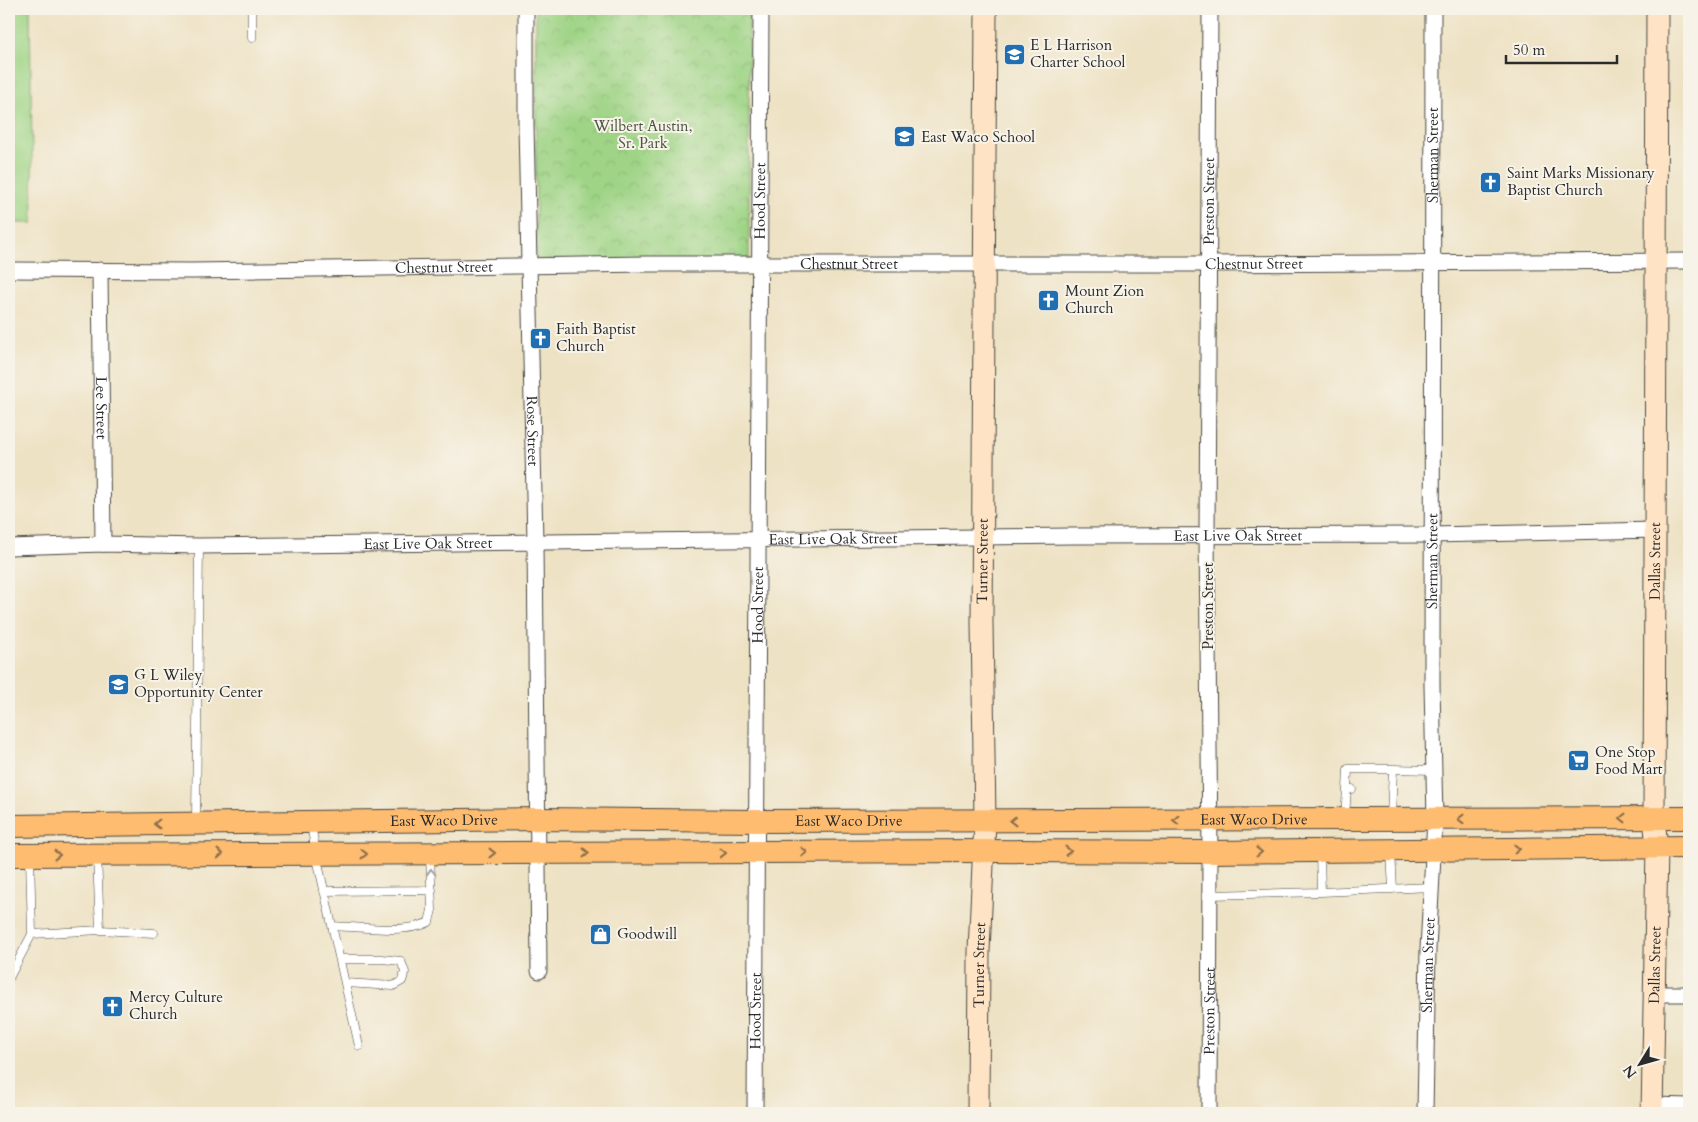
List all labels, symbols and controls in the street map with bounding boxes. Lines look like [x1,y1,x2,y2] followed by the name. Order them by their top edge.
[1506,32,1617,64] scale bar
[1030,35,1126,72] place label: E L Harrison Charter School
[1513,40,1545,60] text: 50 m
[1002,42,1026,66] school or university icon: E L Harrison Charter School
[1423,107,1443,203] street label: Sherman Street
[593,116,692,153] park label: Wilbert Austin, Sr. Park
[893,125,917,149] school or university icon: East Waco School
[921,127,1035,147] place label: East Waco School
[1199,157,1219,245] street label: Preston Street
[750,162,770,240] street label: Hood Street
[1507,163,1655,200] place label: Saint Marks Missionary Baptist Church
[1479,170,1503,194] church icon: Saint Marks Missionary Baptist Church
[1205,253,1303,274] street label: Chestnut Street
[800,254,898,274] street label: Chestnut Street
[395,256,493,278] street label: Chestnut Street
[1065,281,1145,318] place label: Mount Zion Church
[1037,288,1061,312] church icon: Mount Zion Church
[556,319,636,356] place label: Faith Baptist Church
[528,326,552,350] church icon: Faith Baptist Church
[91,376,112,440] street label: Lee Street
[522,395,543,467] street label: Rose Street
[1422,513,1442,609] street label: Sherman Street
[972,518,993,604] street label: Turner Street
[1645,522,1665,600] street label: Dallas Street
[1173,525,1303,546] street label: East Live Oak Street
[768,528,898,549] street label: East Live Oak Street
[363,533,493,554] street label: East Live Oak Street
[1198,562,1218,650] street label: Preston Street
[748,566,768,644] street label: Hood Street
[134,665,263,702] place label: G L Wiley Opportunity Center
[106,672,130,696] school or university icon: G L Wiley Opportunity Center
[1595,742,1663,779] place label: One Stop Food Mart
[1567,749,1591,773] supermarket icon: One Stop Food Mart
[1200,809,1308,830] street label: East Waco Drive
[390,810,498,831] street label: East Waco Drive
[795,811,903,831] street label: East Waco Drive
[1619,813,1626,823] one-way arrow
[1456,814,1464,824] one-way arrow
[1171,815,1179,825] one-way arrow
[1009,816,1016,826] one-way arrow
[153,819,161,829] one-way arrow
[1514,844,1521,854] one-way arrow
[1064,846,1072,856] one-way arrow
[801,847,809,857] one-way arrow
[1255,847,1263,857] one-way arrow
[489,848,497,858] one-way arrow
[582,848,590,858] one-way arrow
[720,848,727,858] one-way arrow
[54,849,62,860] one-way arrow
[216,849,224,859] one-way arrow
[361,849,369,859] one-way arrow
[426,868,436,876] one-way arrow
[1417,916,1440,1013] street label: Sherman Street
[969,921,990,1008] street label: Turner Street
[589,922,613,946] shop icon: Goodwill
[617,924,677,944] place label: Goodwill
[1644,926,1666,1004] street label: Dallas Street
[1199,967,1220,1055] street label: Preston Street
[745,972,766,1050] street label: Hood Street
[129,987,223,1024] place label: Mercy Culture Church
[101,994,125,1018] church icon: Mercy Culture Church
[1616,1040,1666,1090] north arrow
[1619,1061,1641,1082] text: N

